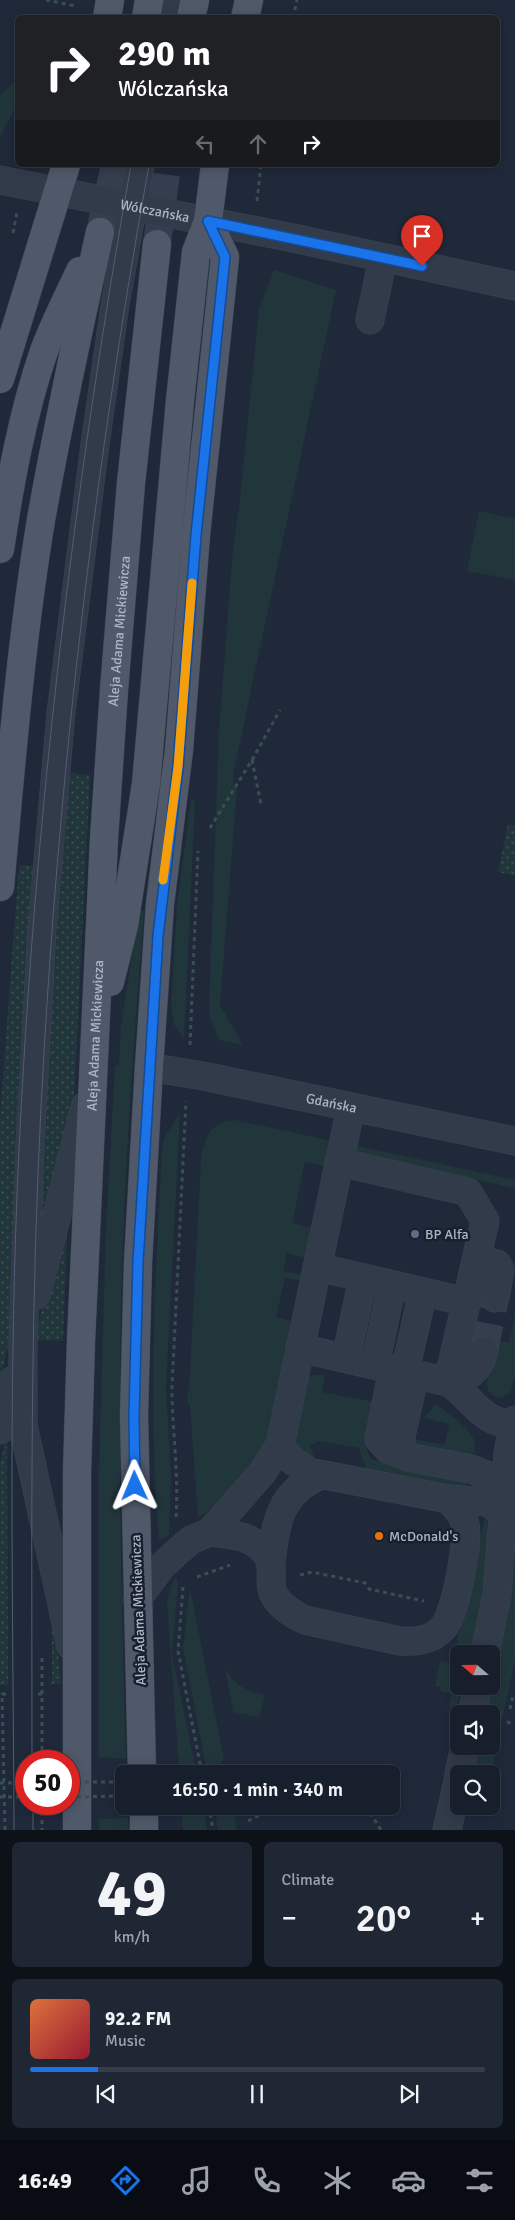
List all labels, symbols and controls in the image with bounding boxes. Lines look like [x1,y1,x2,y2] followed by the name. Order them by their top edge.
[118,32,211,75] text: 290 m
[35,35,100,100] icon: right
[118,75,229,102] text: Wólczańska
[191,130,219,158] icon: left
[244,130,272,158] icon: ahead
[297,130,325,158] icon: right
[119,196,191,226] street label: Wólczańska
[401,215,443,266] pin
[408,222,436,250] icon: arrive
[105,555,134,707] street label: Aleja Adama Mickiewicza
[84,959,107,1111] street label: Aleja Adama Mickiewicza
[304,1090,358,1117] street label: Gdańska
[425,1226,469,1243] place label: BP Alfa
[409,1228,421,1240] marker: BP Alfa
[108,1459,160,1511] position arrow
[389,1528,458,1545] place label: McDonald's
[373,1530,385,1542] marker: McDonald's
[127,1534,150,1686] street label: Aleja Adama Mickiewicza
[450,1645,500,1695] north arrow
[450,1645,500,1815] map controls
[450,1705,500,1755] button: sound
[15,1750,80,1815] speed limit sign: 50
[450,1765,500,1815] button: search
[172,1778,343,1802] text: 16:50 · 1 min · 340 m
[97,1854,167,1934] text: 49
[282,1870,334,1890] text: Climate
[355,1895,411,1942] text: 20°
[282,1901,297,1935] text: −
[470,1901,485,1935] text: +
[114,1927,150,1947] text: km/h
[105,2007,171,2031] text: 92.2 FM
[105,2031,146,2051] text: Music
[92,2080,120,2108] icon: previous
[243,2080,271,2108] icon: pause
[395,2080,423,2108] icon: next
[108,2163,143,2198] icon: directions
[179,2163,214,2198] icon: music
[249,2163,284,2198] icon: phone
[320,2163,355,2198] icon: climate
[391,2163,426,2198] icon: car
[462,2163,497,2198] icon: filters
[18,2167,72,2194] text: 16:49

